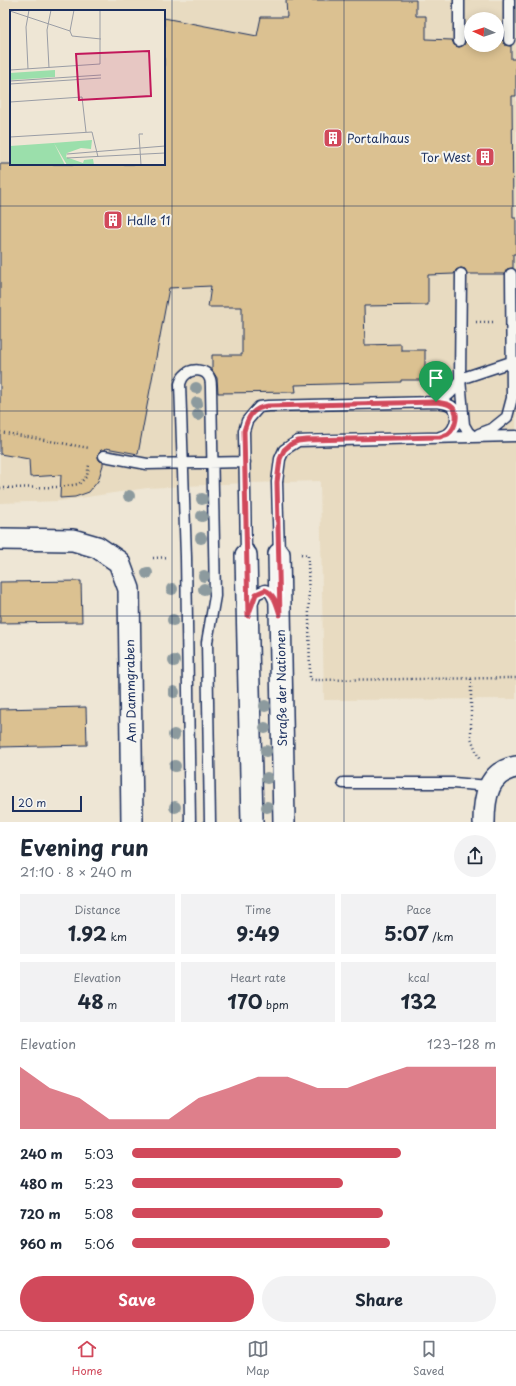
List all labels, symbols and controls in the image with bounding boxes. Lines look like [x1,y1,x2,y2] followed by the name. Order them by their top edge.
[10,10,165,165] inset map
[464,12,504,52] north arrow
[464,12,504,52] map controls
[322,127,344,149] building icon: Portalhaus
[347,129,410,147] place label: Portalhaus
[474,146,496,168] building icon: Tor West
[421,148,471,166] place label: Tor West
[102,209,124,231] building icon: Halle 11
[127,211,170,229] place label: Halle 11
[419,361,453,402] pin
[425,367,447,389] icon: arrive
[271,629,291,747] street label: Straße der Nationen
[120,639,140,743] street label: Am Dammgraben
[12,794,82,813] scale bar
[18,794,46,811] text: 20 m
[20,830,149,863] text: Evening run
[454,835,496,877] button: share
[20,862,132,881] text: 21:10 · 8 × 240 m
[74,901,120,918] text: Distance
[245,901,271,918] text: Time
[406,901,431,918] text: Pace
[68,918,107,948] text: 1.92
[236,918,280,948] text: 9:49
[384,918,429,948] text: 5:07
[107,928,127,945] text: km
[429,928,453,945] text: /km
[74,969,121,986] text: Elevation
[230,969,286,986] text: Heart rate
[408,969,430,986] text: kcal
[77,986,104,1016] text: 48
[227,986,262,1016] text: 170
[401,986,437,1016] text: 132
[104,996,117,1013] text: m
[262,996,289,1013] text: bpm
[20,1034,76,1053] text: Elevation
[427,1034,496,1053] text: 123–128 m
[20,1144,63,1163] text: 240 m
[84,1144,114,1163] text: 5:03
[20,1174,63,1193] text: 480 m
[84,1174,114,1193] text: 5:23
[20,1204,61,1223] text: 720 m
[84,1204,114,1223] text: 5:08
[20,1234,62,1253] text: 960 m
[84,1234,115,1253] text: 5:06
[20,1276,254,1322] button: Save
[262,1276,496,1322] button: Share
[72,1338,102,1379] tab: Home
[246,1338,269,1379] tab: Map
[413,1338,444,1379] tab: Saved

